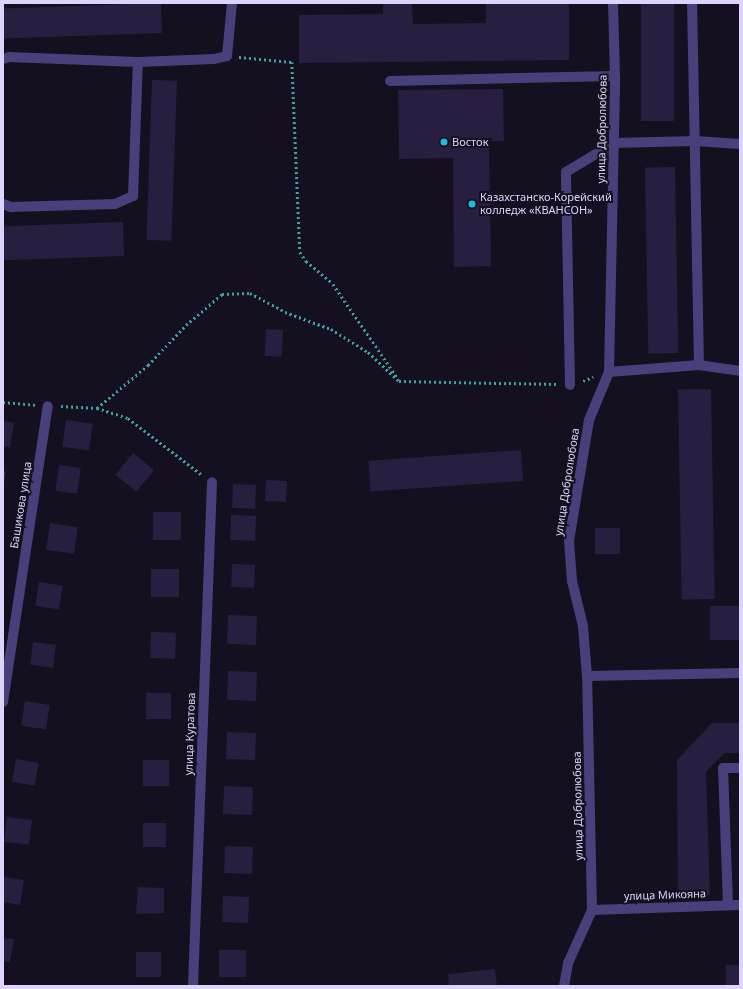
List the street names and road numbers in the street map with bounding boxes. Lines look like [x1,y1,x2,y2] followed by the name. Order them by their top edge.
[594,74,610,184] street label: улица Добролюбова
[552,427,582,537] street label: улица Добролюбова
[8,460,34,550] street label: Башикова улица
[182,692,198,776] street label: улица Куратова
[570,751,586,861] street label: улица Добролюбова
[624,887,706,903] street label: улица Микояна

